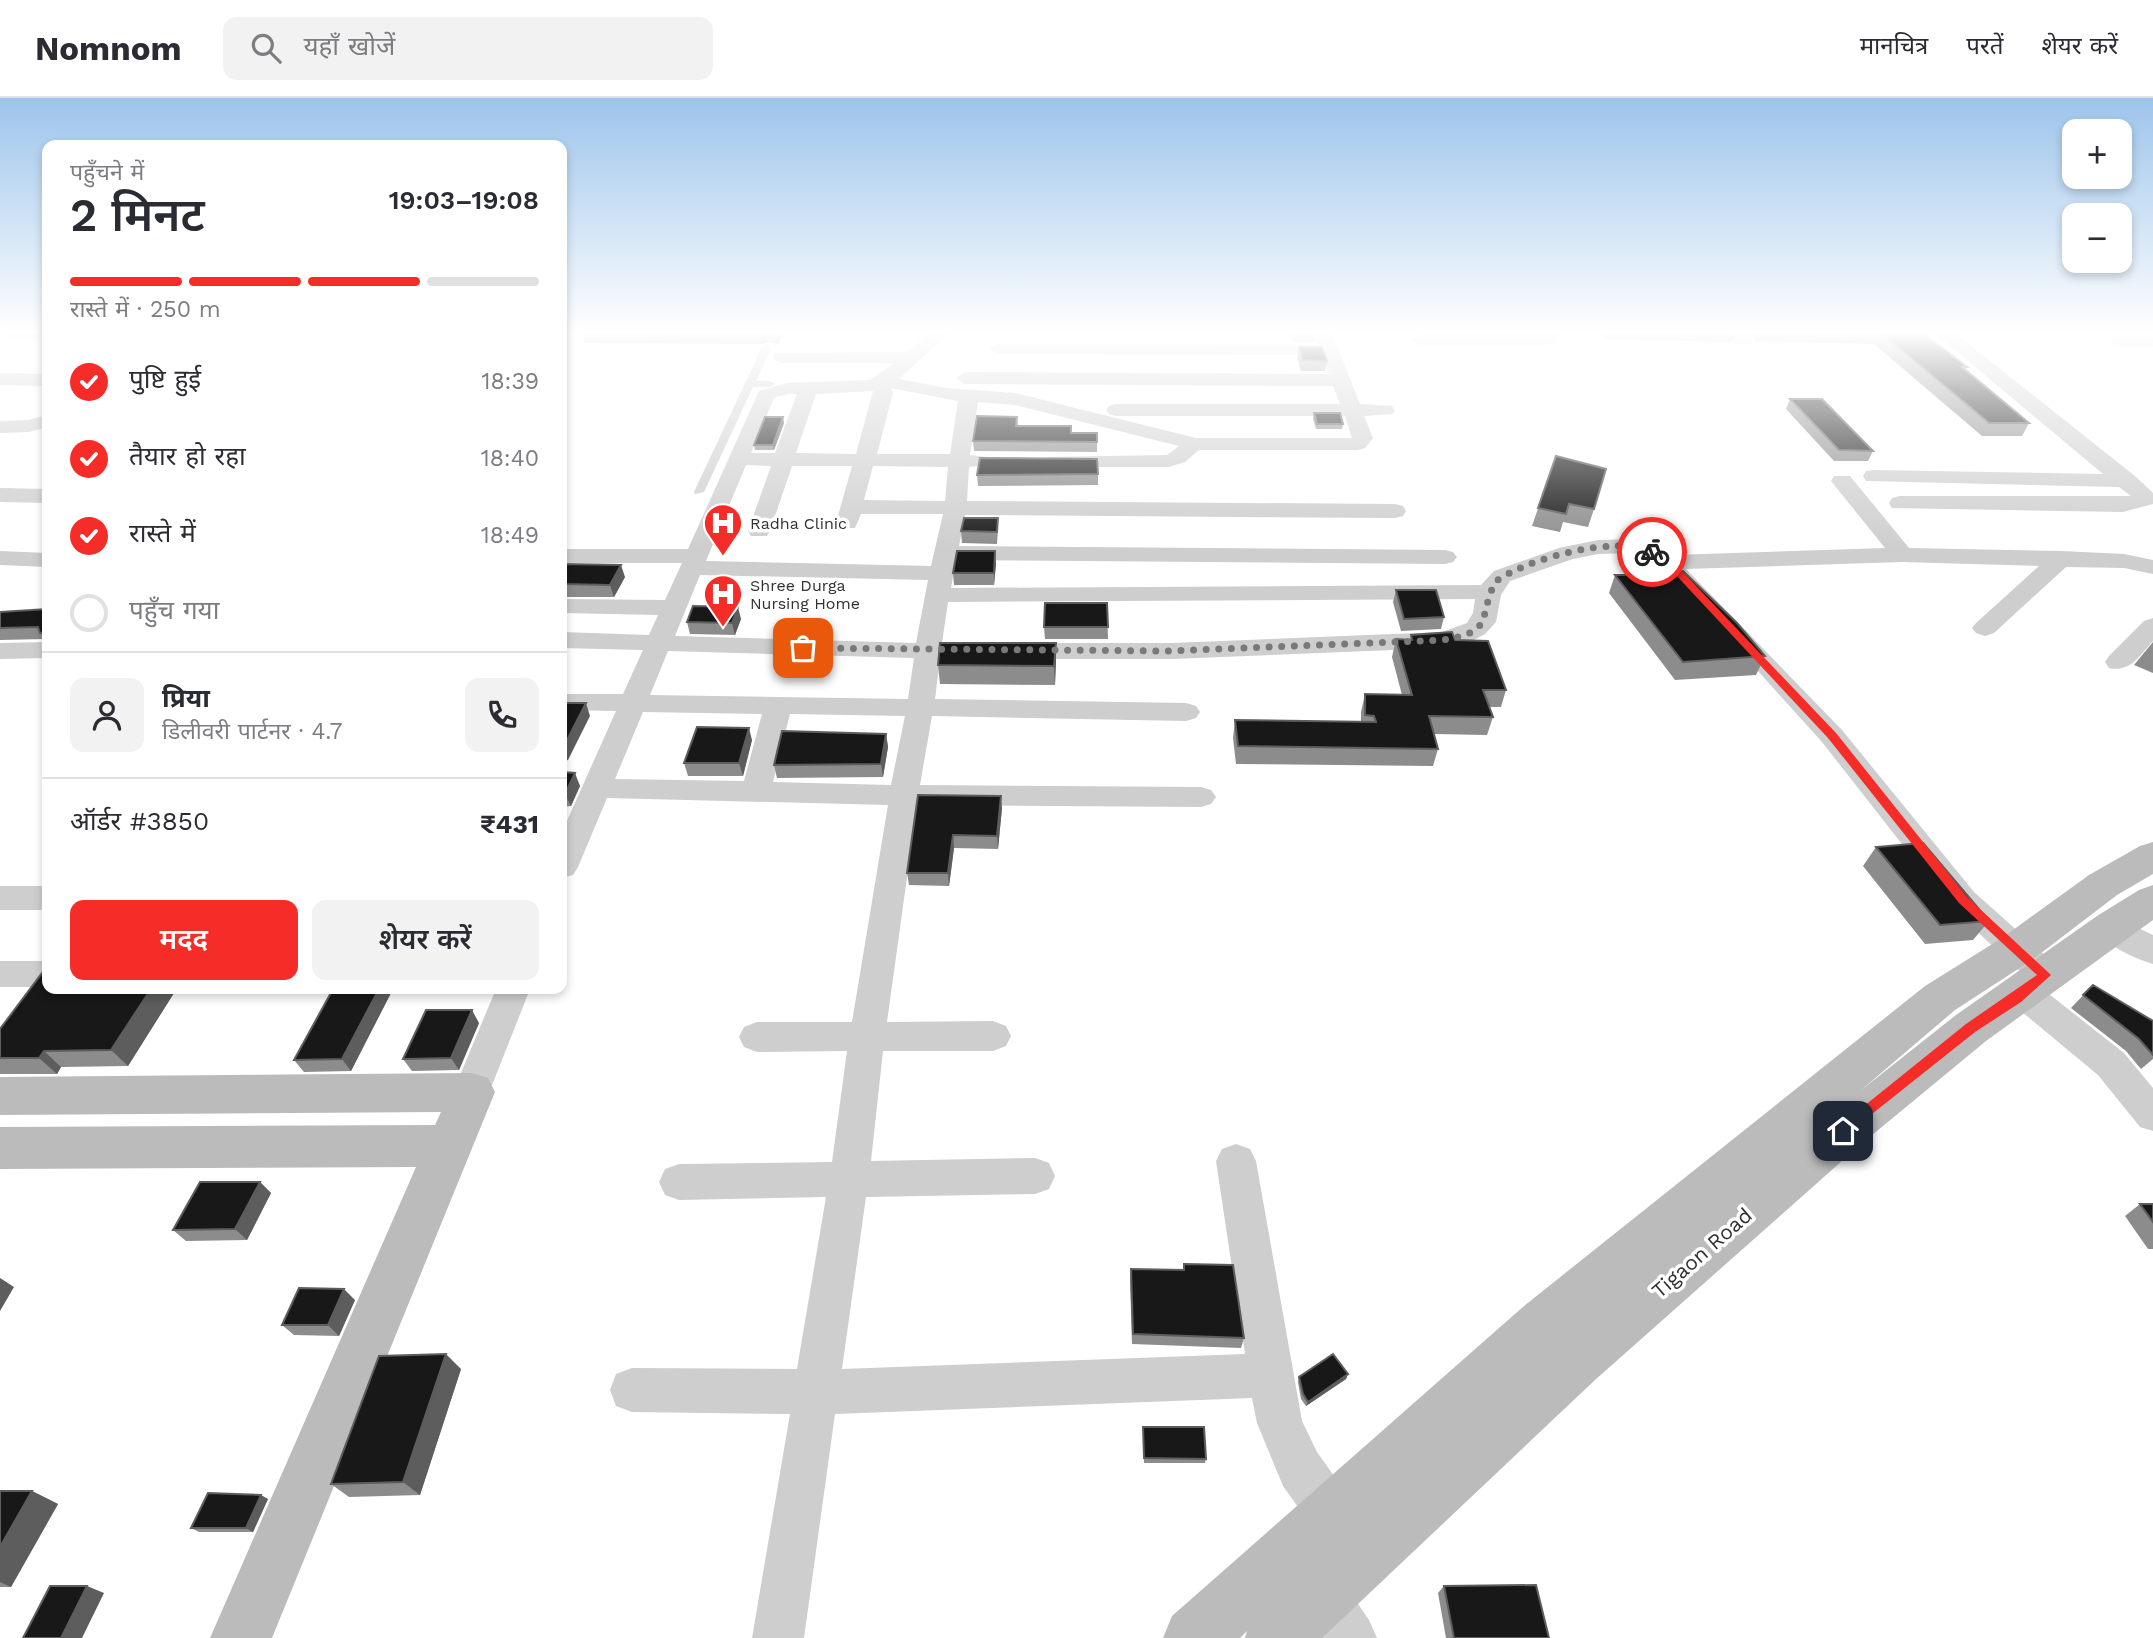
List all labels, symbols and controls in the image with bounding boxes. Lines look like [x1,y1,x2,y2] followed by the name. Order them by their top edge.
[223,17,713,80] search box
[35,29,181,68] text: Nomnom
[247,29,285,67] icon: search
[303,31,395,61] text: यहाँ खोजें
[1860,32,1928,60] text: मानचित्र
[1966,32,2004,60] text: परतें
[2042,32,2118,60] text: शेयर करें
[2062,119,2132,273] map controls
[2062,119,2132,189] button: +
[70,159,144,186] text: पहुँचने में
[389,185,539,215] text: 19:03–19:08
[70,188,205,242] text: 2 मिनट
[2062,203,2132,273] button: −
[70,296,221,323] text: रास्ते में · 250 m
[70,363,108,401] icon: check
[129,364,201,394] text: पुष्टि हुई
[481,368,539,395] text: 18:39
[70,440,108,478] icon: check
[129,441,246,471] text: तैयार हो रहा
[481,445,539,472] text: 18:40
[702,502,744,557] hospital icon: Radha Clinic
[750,514,847,533] place label: Radha Clinic
[70,517,108,555] icon: check
[1617,517,1687,587] courier
[129,518,196,548] text: रास्ते में
[481,522,539,549] text: 18:49
[1633,533,1671,571] icon: bike
[702,573,744,628] hospital icon: Shree Durga Nursing Home
[750,576,860,613] place label: Shree Durga Nursing Home
[129,595,219,625] text: पहुँच गया
[773,618,833,678] pin
[784,629,822,667] icon: bag
[70,678,144,752] button: person
[465,678,539,752] button: phone
[162,683,210,713] text: प्रिया
[162,718,342,745] text: डिलीवरी पार्टनर · 4.7
[70,806,209,836] text: ऑर्डर #3850
[480,809,539,839] text: ₹431
[70,900,298,980] button: मदद
[312,900,539,980] button: शेयर करें
[1813,1101,1873,1161] pin
[1824,1112,1862,1150] icon: home
[1646,1202,1757,1303] street label: Tigaon Road

